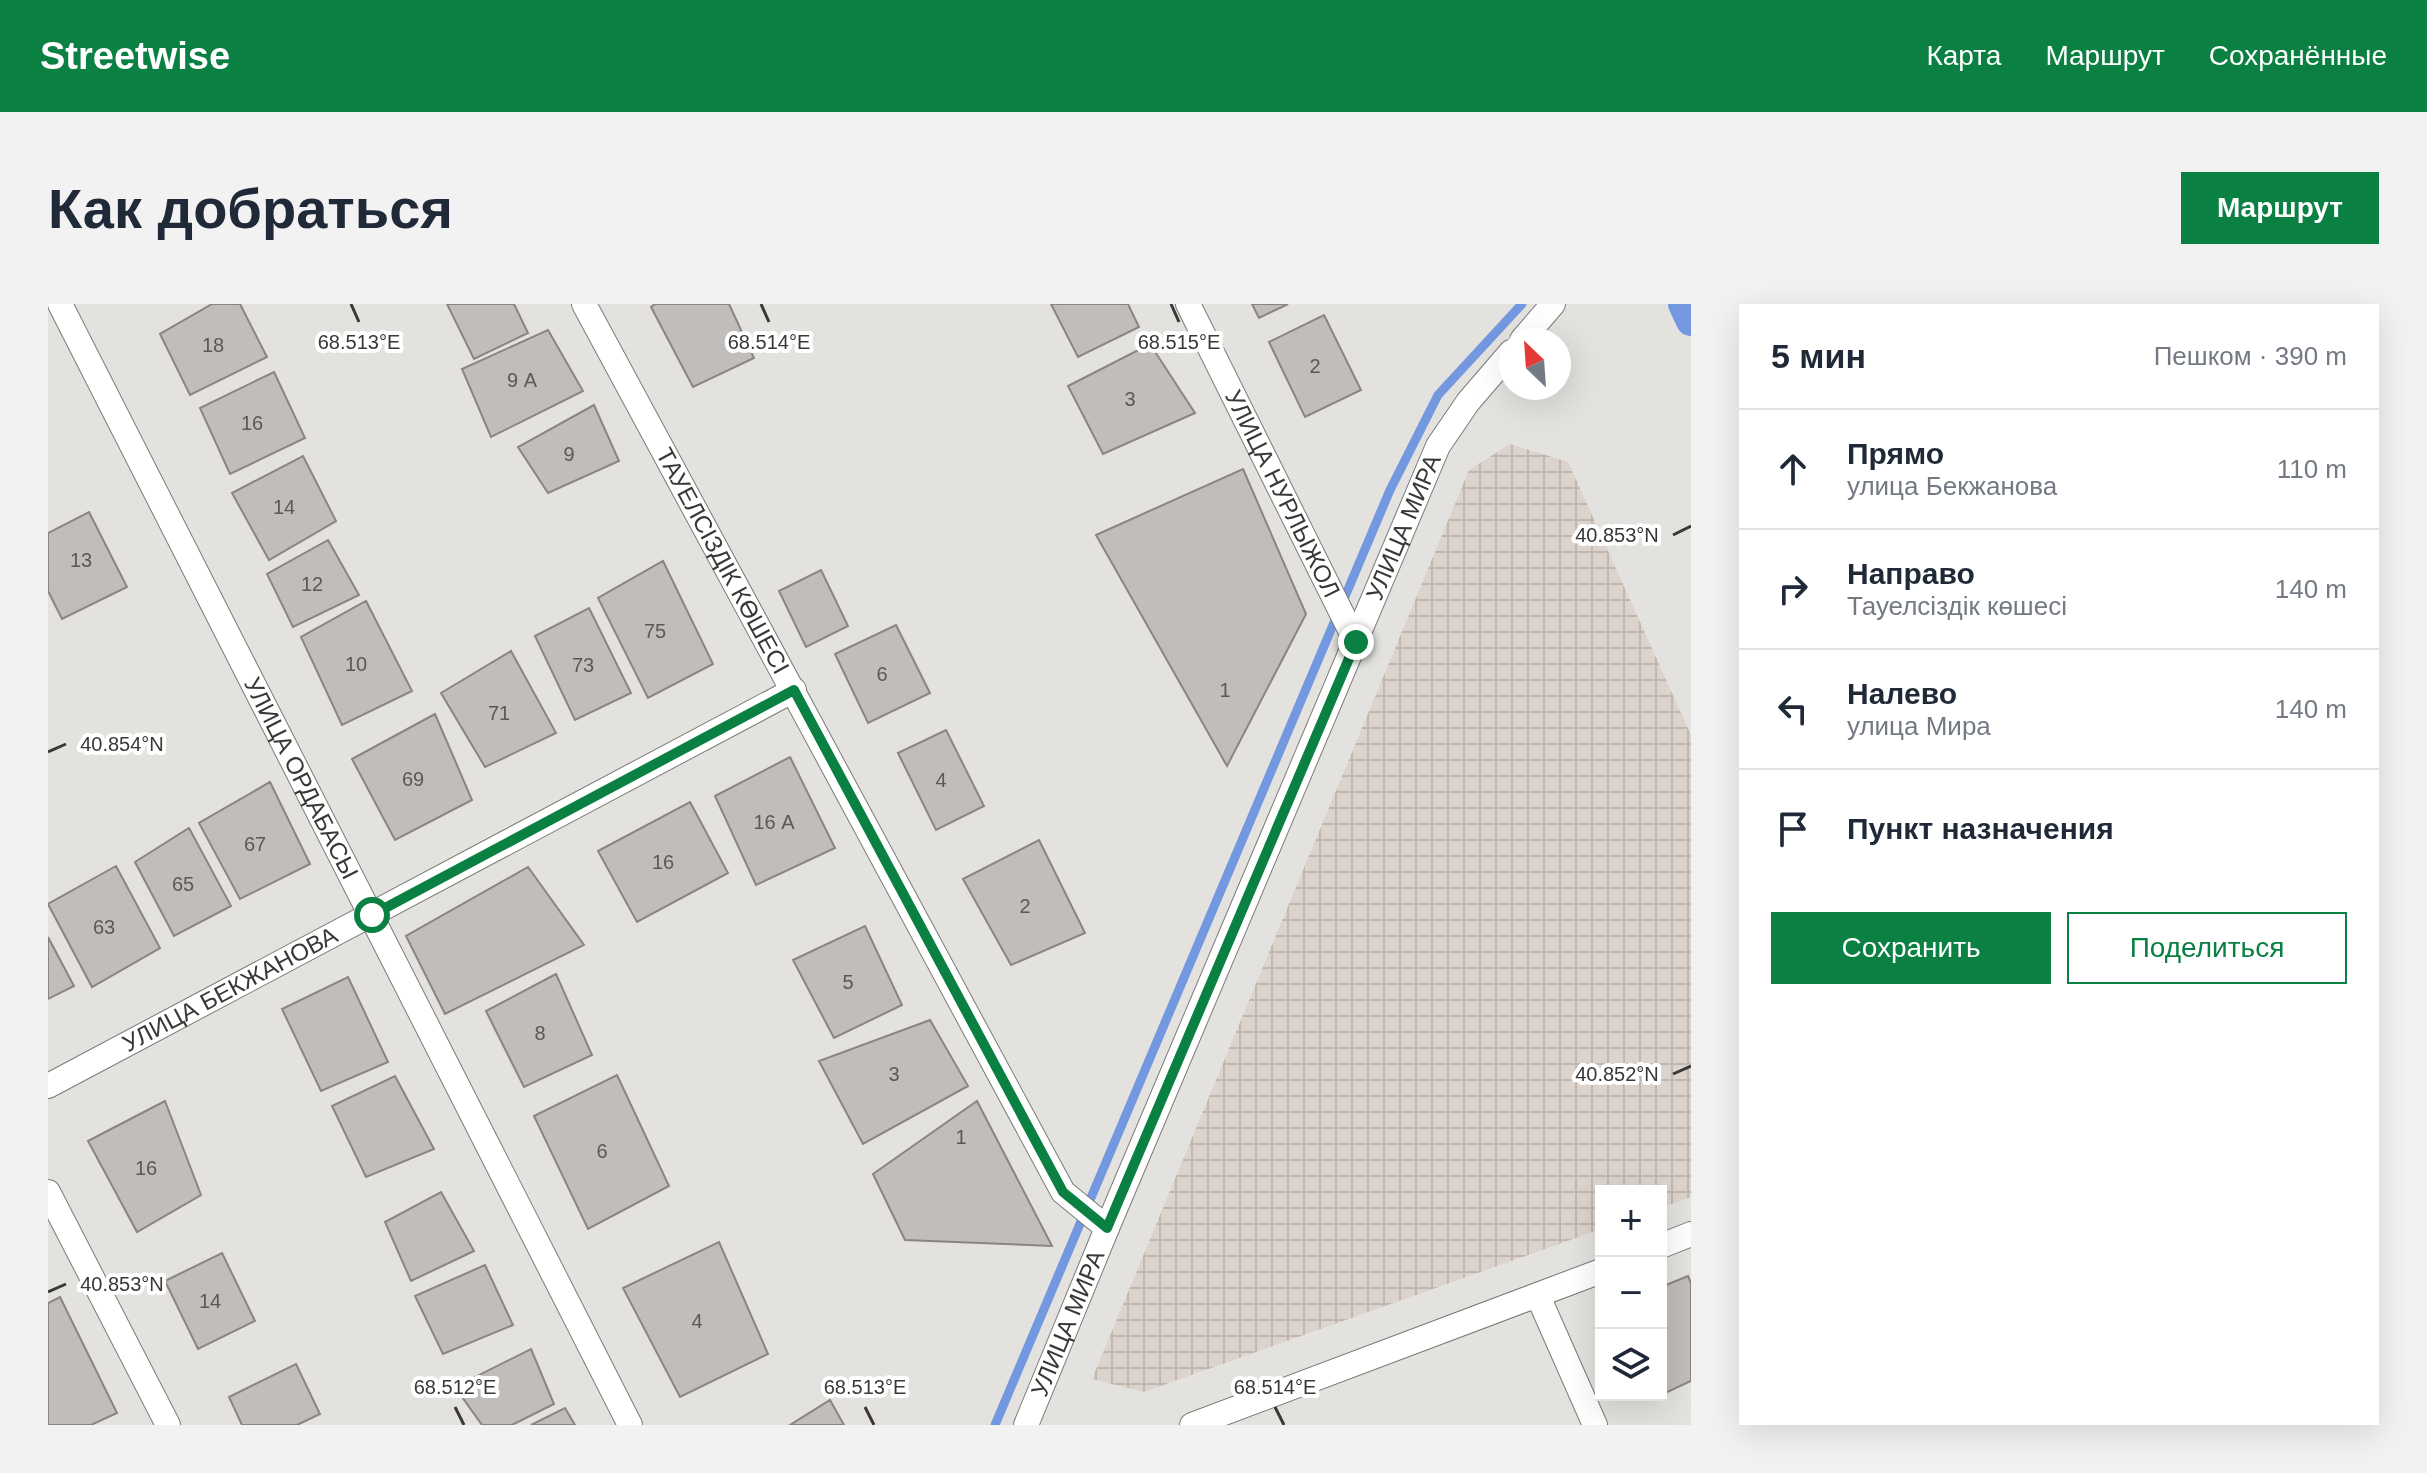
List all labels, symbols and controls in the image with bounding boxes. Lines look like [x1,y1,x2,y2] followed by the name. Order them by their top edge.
[40,35,230,77] text: Streetwise
[1926,40,2001,71] text: Карта
[2045,40,2165,71] text: Маршрут
[2209,40,2387,71] text: Сохранённые
[2181,172,2379,244] button: Маршрут
[48,177,453,240] text: Как добраться
[1499,328,1571,400] north arrow
[318,331,400,353] text: 68.513°E
[728,331,810,353] text: 68.514°E
[1138,331,1220,353] text: 68.515°E
[202,334,224,356] house number: 18
[1771,337,1866,375] text: 5 мин
[2154,341,2347,371] text: Пешком · 390 m
[1309,355,1321,377] house number: 2
[507,369,538,391] house number: 9 А
[1220,386,1346,602] street label: УЛИЦА НУРЛЫЖОЛ
[1124,388,1136,410] house number: 3
[241,412,263,434] house number: 16
[1847,437,1944,470] text: Прямо
[563,443,575,465] house number: 9
[651,443,795,678] street label: ТАУЕЛСІЗДІК КӨШЕСІ
[1771,447,1815,491] icon: ahead
[1360,450,1446,604] street label: УЛИЦА МИРА
[2277,454,2347,484] text: 110 m
[1847,471,2057,501] text: улица Бекжанова
[273,496,295,518] house number: 14
[1575,524,1659,546] text: 40.853°N
[70,549,92,571] house number: 13
[1847,557,1975,590] text: Направо
[1771,567,1815,611] icon: right
[301,573,323,595] house number: 12
[2275,574,2347,604] text: 140 m
[1847,591,2067,621] text: Тауелсіздік көшесі
[644,620,666,642] house number: 75
[1338,624,1374,660] route end
[345,653,367,675] house number: 10
[572,654,594,676] house number: 73
[876,663,888,685] house number: 6
[239,673,364,883] street label: УЛИЦА ОРДАБАСЫ
[1847,677,1957,710] text: Налево
[1219,679,1231,701] house number: 1
[1771,687,1815,731] icon: left
[2275,694,2347,724] text: 140 m
[488,702,510,724] house number: 71
[1847,711,1991,741] text: улица Мира
[80,733,164,755] text: 40.854°N
[402,768,424,790] house number: 69
[935,769,947,791] house number: 4
[1771,807,1815,851] icon: arrive
[753,811,795,833] house number: 16 А
[1847,812,2114,845] text: Пункт назначения
[244,833,266,855] house number: 67
[652,851,674,873] house number: 16
[172,873,194,895] house number: 65
[1019,895,1031,917] house number: 2
[354,897,390,933] route start
[1771,912,2051,984] button: Сохранить
[2067,912,2347,984] button: Поделиться
[93,916,115,938] house number: 63
[118,921,342,1057] street label: УЛИЦА БЕКЖАНОВА
[842,971,854,993] house number: 5
[534,1022,546,1044] house number: 8
[888,1063,900,1085] house number: 3
[1575,1063,1659,1085] text: 40.852°N
[955,1126,967,1148] house number: 1
[596,1140,608,1162] house number: 6
[135,1157,157,1179] house number: 16
[1595,1185,1667,1401] map controls
[1595,1185,1667,1257] button: +
[1025,1246,1109,1400] street label: УЛИЦА МИРА
[1595,1257,1667,1329] button: −
[80,1273,164,1295] text: 40.853°N
[199,1290,221,1312] house number: 14
[691,1310,703,1332] house number: 4
[1595,1329,1667,1401] button: layers
[414,1376,496,1398] text: 68.512°E
[824,1376,906,1398] text: 68.513°E
[1234,1376,1316,1398] text: 68.514°E

